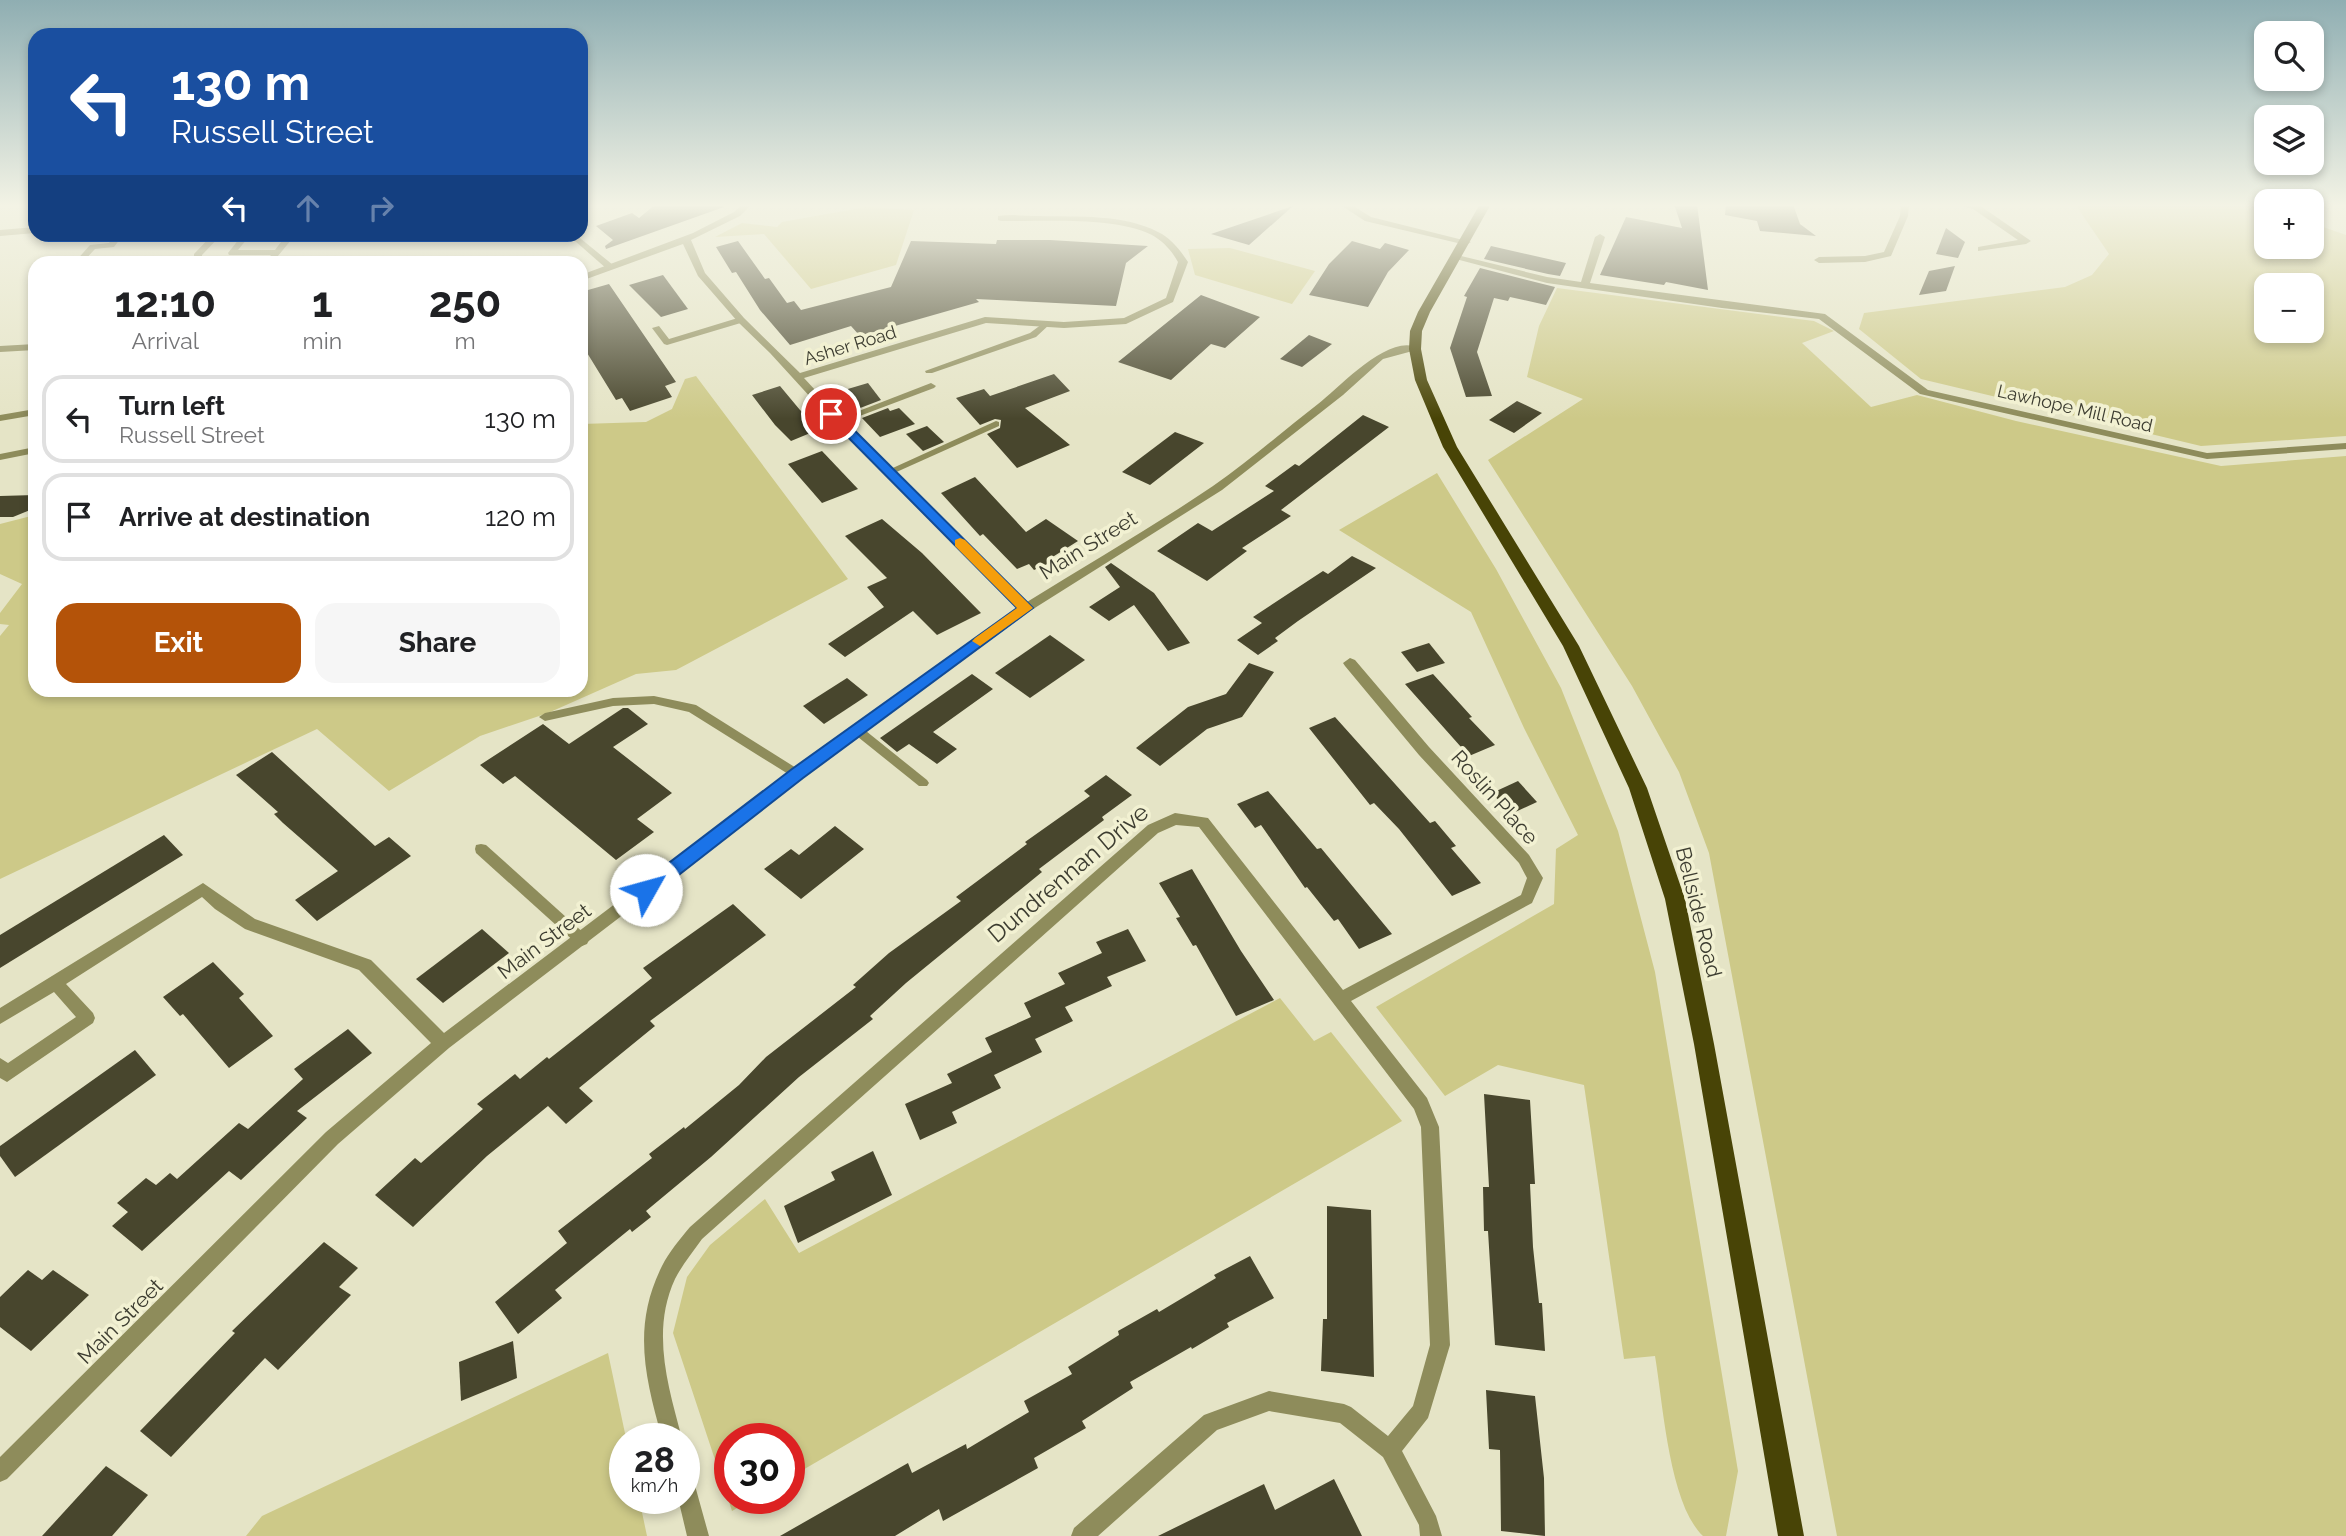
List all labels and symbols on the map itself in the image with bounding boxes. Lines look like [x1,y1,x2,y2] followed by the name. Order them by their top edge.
[801,321,899,369] street label: Asher Road
[1995,380,2155,436] street label: Lawhope Mill Road
[801,384,861,444] pin
[1035,505,1141,585] street label: Main Street
[1446,745,1544,849] street label: Roslin Place
[982,797,1154,949] street label: Dundrennan Drive
[1671,844,1727,980] street label: Bellside Road
[609,853,683,927] position arrow
[492,898,596,984] street label: Main Street
[72,1273,168,1369] street label: Main Street
[714,1423,805,1514] speed limit sign: 30

